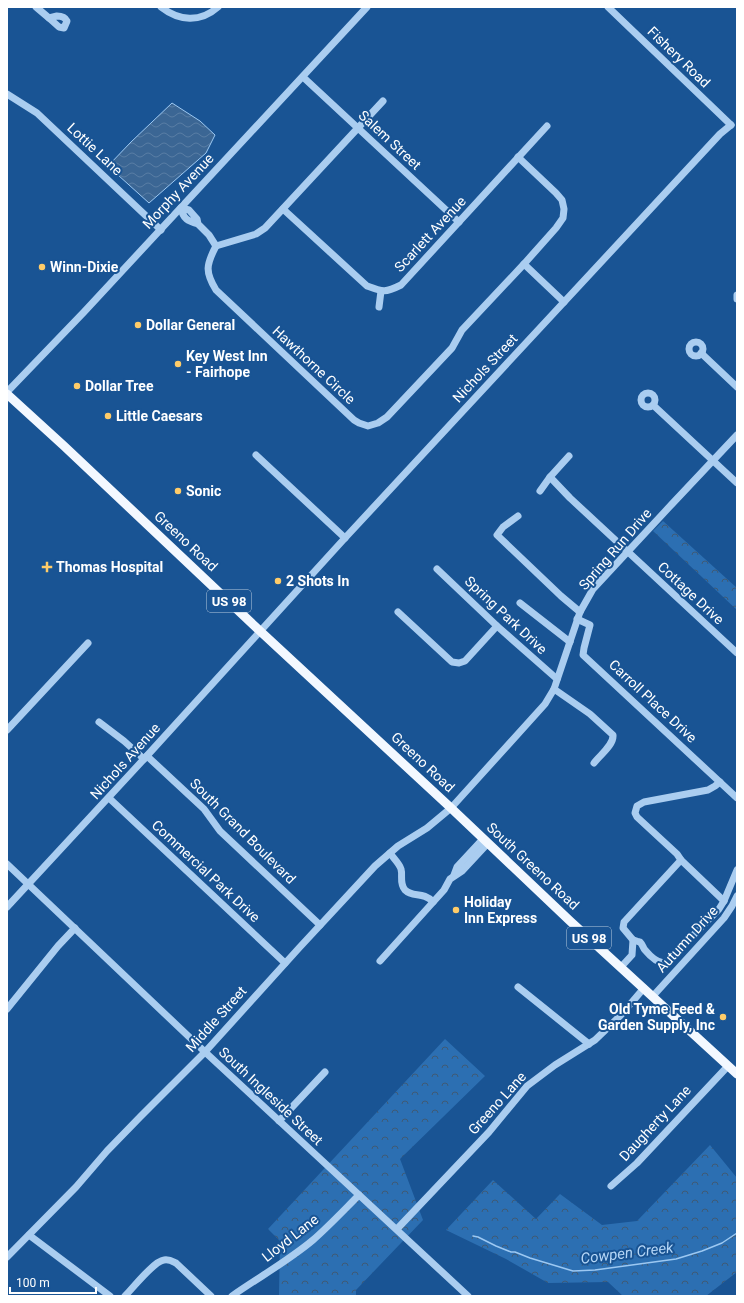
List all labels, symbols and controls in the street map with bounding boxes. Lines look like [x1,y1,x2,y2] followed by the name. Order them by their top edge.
[644,23,714,91] street label: Fishery Road
[355,107,425,173] street label: Salem Street
[64,120,126,178] street label: Lottie Lane
[139,150,217,232] street label: Morphy Avenue
[391,193,469,275] street label: Scarlett Avenue
[50,259,119,275] place label: Winn-Dixie
[37,262,47,272] marker: Winn-Dixie
[146,317,235,333] place label: Dollar General
[133,320,143,330] marker: Dollar General
[269,323,359,407] street label: Hawthorne Circle
[449,330,521,405] street label: Nichols Street
[186,348,268,380] place label: Key West Inn - Fairhope
[173,359,183,369] marker: Key West Inn - Fairhope
[85,378,154,394] place label: Dollar Tree
[72,381,82,391] marker: Dollar Tree
[116,408,203,424] place label: Little Caesars
[103,411,113,421] marker: Little Caesars
[186,483,221,499] place label: Sonic
[173,486,183,496] marker: Sonic
[575,505,655,593] street label: Spring Run Drive
[151,508,221,574] street label: Greeno Road
[655,558,727,628] street label: Cottage Drive
[56,559,163,575] place label: Thomas Hospital
[41,561,53,573] marker: Thomas Hospital
[286,573,349,589] place label: 2 Shots In
[462,573,550,657] street label: Spring Park Drive
[273,576,283,586] marker: 2 Shots In
[207,590,251,612] road number: US 98
[606,656,700,746] street label: Carroll Place Drive
[87,720,163,802] street label: Nichols Avenue
[388,729,458,795] street label: Greeno Road
[187,775,299,887] street label: South Grand Boulevard
[149,817,263,925] street label: Commercial Park Drive
[484,819,582,913] street label: South Greeno Road
[464,894,537,926] place label: Holiday Inn Express
[653,902,721,976] street label: Autumn Drive
[451,905,461,915] marker: Holiday Inn Express
[567,927,611,949] road number: US 98
[182,983,250,1055] street label: Middle Street
[598,1001,716,1033] place label: Old Tyme Feed & Garden Supply, Inc
[718,1012,728,1022] marker: Old Tyme Feed & Garden Supply, Inc
[216,1044,327,1149] street label: South Ingleside Street
[465,1068,529,1138] street label: Greeno Lane
[616,1082,694,1164] street label: Daugherty Lane
[259,1211,321,1265] street label: Lloyd Lane
[580,1238,675,1268] water label: Cowpen Creek
[10,1269,96,1295] scale bar
[16,1276,50,1290] text: 100 m

